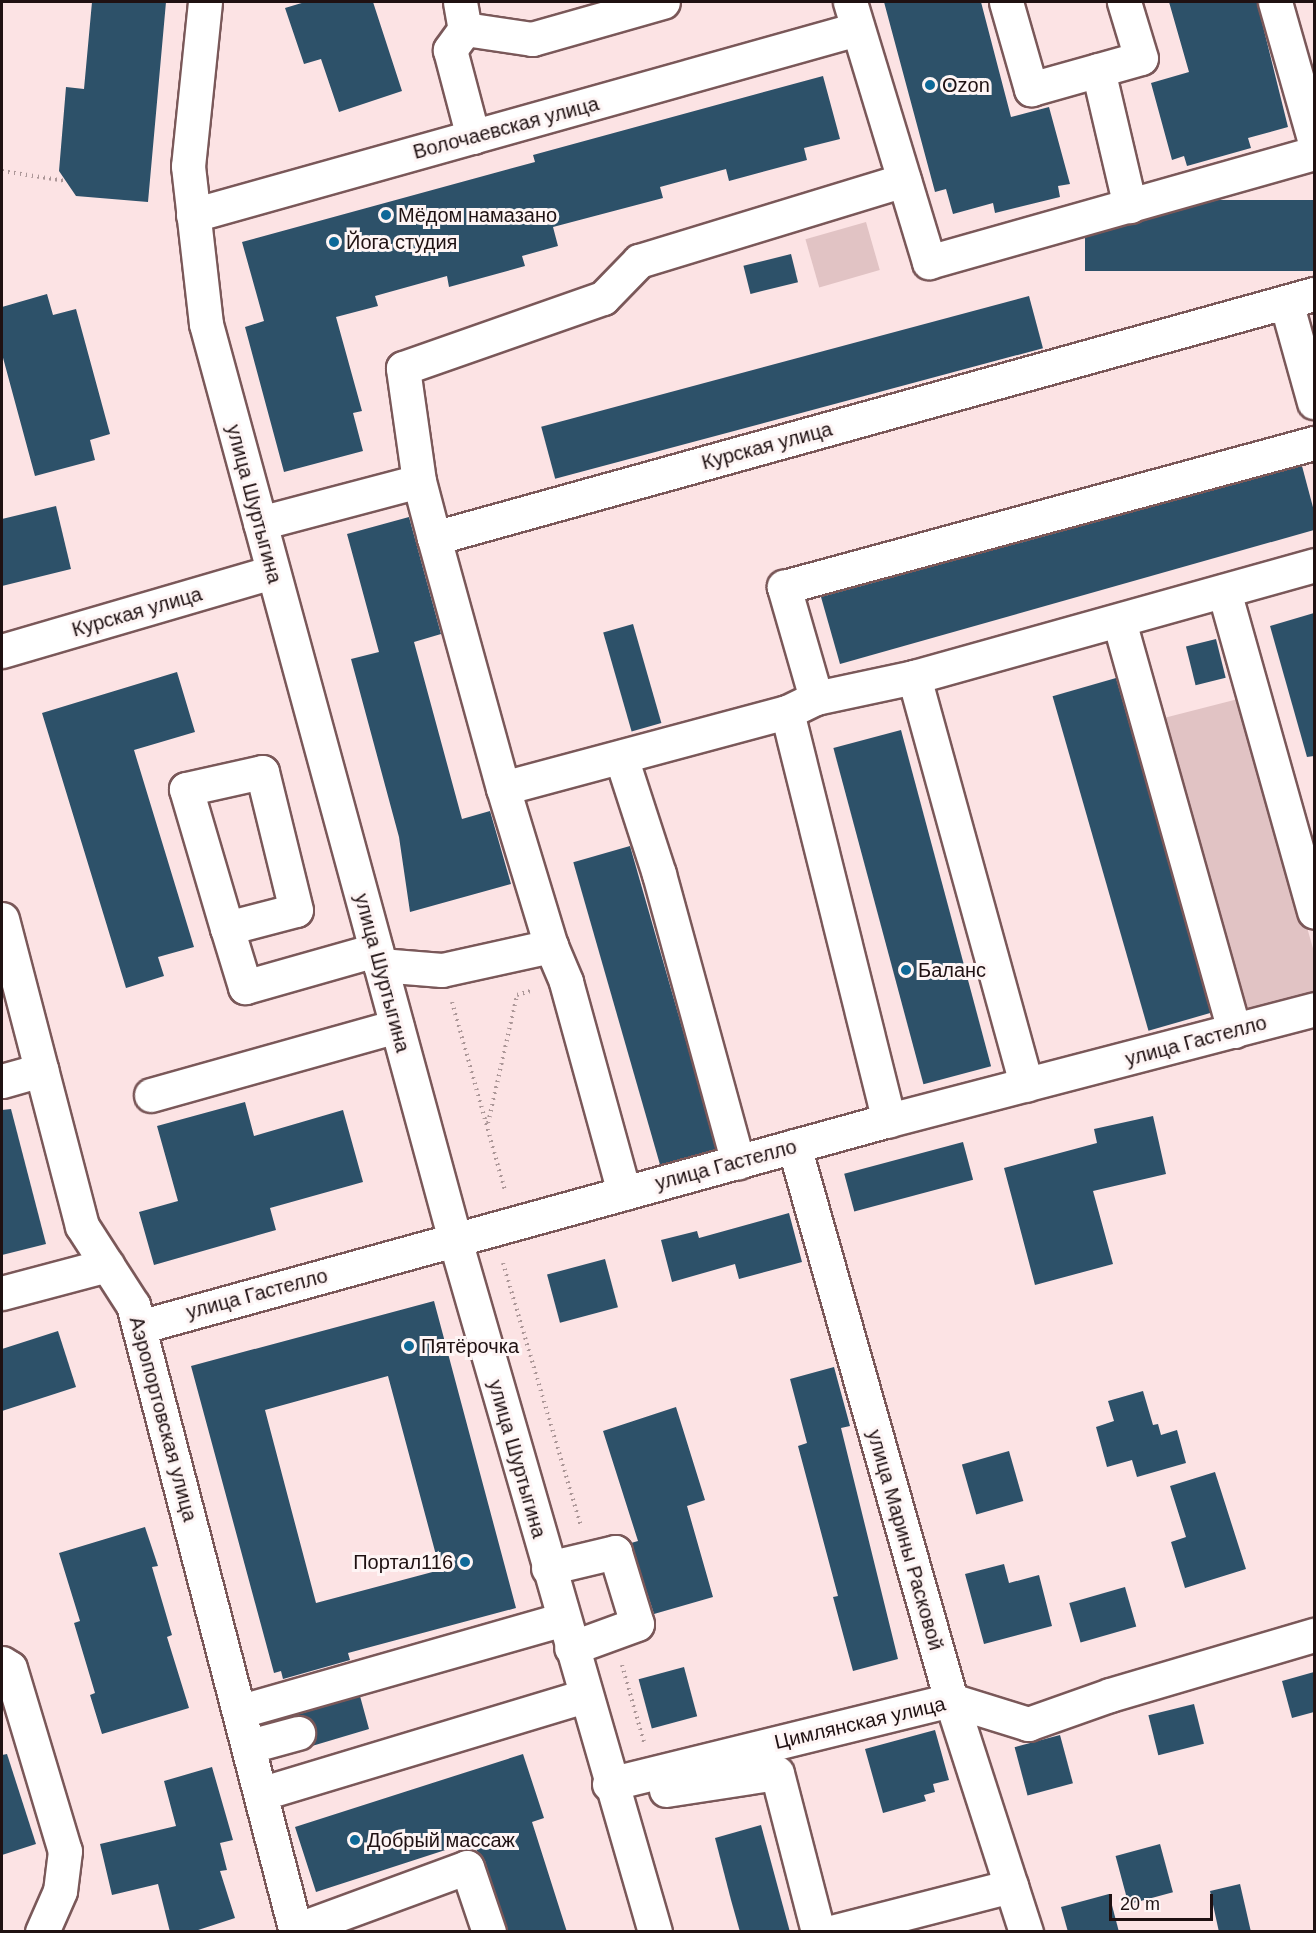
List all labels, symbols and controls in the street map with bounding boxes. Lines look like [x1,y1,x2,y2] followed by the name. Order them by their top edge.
[942,73,990,97] place label: Ozon
[923,78,937,92] marker: Ozon
[410,92,602,164] street label: Волочаевская улица
[398,203,557,227] place label: Мёдом намазано
[379,208,393,222] marker: Мёдом намазано
[346,230,457,254] place label: Йога студия
[327,235,341,249] marker: Йога студия
[699,417,835,475] street label: Курская улица
[221,422,287,586] street label: улица Шуртыгина
[69,582,205,642] street label: Курская улица
[349,891,415,1055] street label: улица Шуртыгина
[918,958,986,982] place label: Баланс
[899,963,913,977] marker: Баланс
[1123,1011,1269,1071] street label: улица Гастелло
[653,1135,799,1195] street label: улица Гастелло
[184,1264,330,1324] street label: улица Гастелло
[124,1314,202,1524] street label: Аэропортовская улица
[421,1334,519,1358] place label: Пятёрочка
[402,1339,416,1353] marker: Пятёрочка
[483,1377,551,1541] street label: улица Шуртыгина
[862,1427,948,1653] street label: улица Марины Расковой
[353,1550,453,1574] place label: Портал116
[458,1555,472,1569] marker: Портал116
[772,1692,948,1754] street label: Цимлянская улица
[367,1828,515,1852] place label: Добрый массаж
[348,1833,362,1847] marker: Добрый массаж
[1112,1882,1216,1920] scale bar
[1120,1894,1160,1914] text: 20 m

